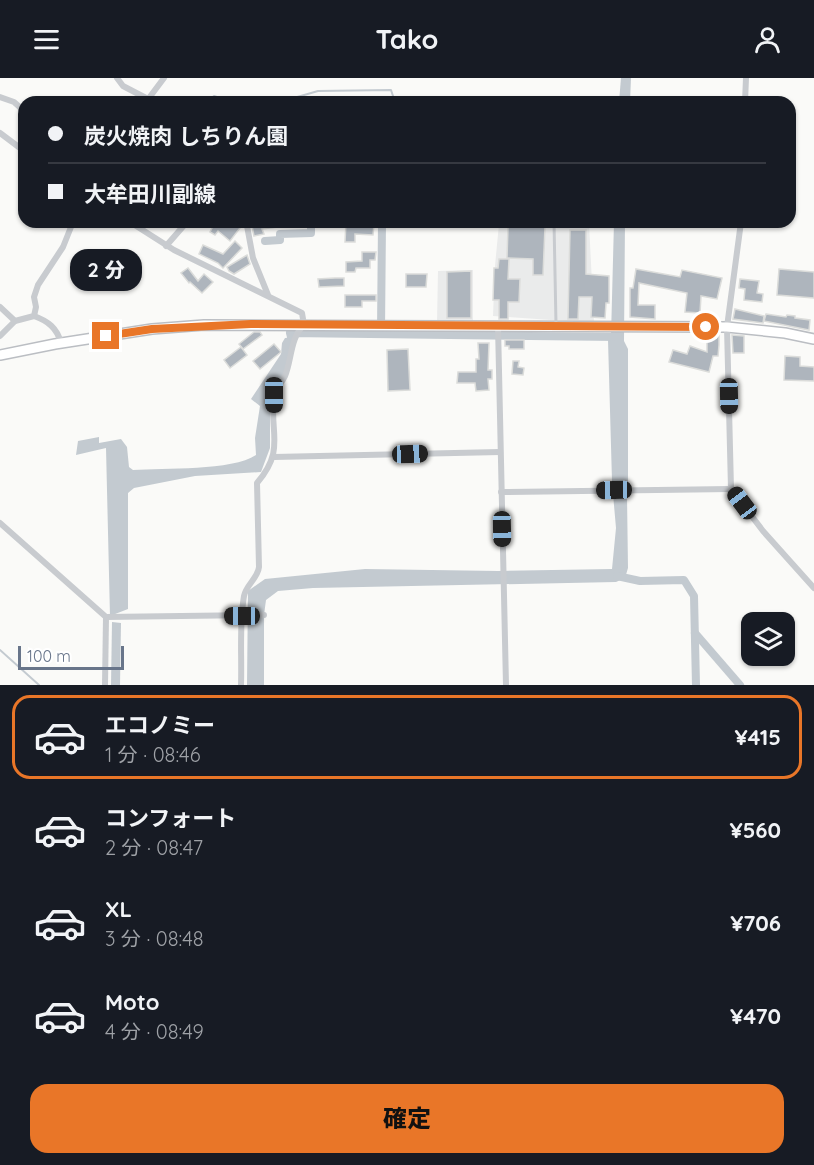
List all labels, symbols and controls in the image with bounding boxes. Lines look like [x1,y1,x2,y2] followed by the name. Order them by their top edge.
[376,22,438,56] text: Tako
[30,23,63,56] icon: menu
[751,23,784,56] icon: person
[84,122,288,150] text: 炭火焼肉 しちりん園
[84,180,216,208] text: 大牟田川副線
[70,249,142,291] callout: 2 分
[88,257,124,282] text: 2 分
[692,313,719,340] route start
[92,322,119,349] route end
[265,377,283,413] car
[720,378,738,414] car
[392,444,428,464] car
[596,481,632,499] car
[724,483,760,523] car
[493,511,511,547] car
[224,607,260,625] car
[741,612,795,666] map controls
[741,612,795,666] button: layers
[18,643,124,670] scale bar
[27,646,71,666] text: 100 m
[33,710,87,764] icon: car
[105,711,215,739] text: エコノミー
[734,723,781,751] text: ¥415
[105,742,200,767] text: 1 分 · 08:46
[33,803,87,857] icon: car
[105,804,236,832] text: コンフォート
[730,816,781,844] text: ¥560
[105,835,203,860] text: 2 分 · 08:47
[105,895,132,923] text: XL
[33,896,87,950] icon: car
[730,909,781,937] text: ¥706
[105,926,204,951] text: 3 分 · 08:48
[105,988,159,1016] text: Moto
[33,989,87,1043] icon: car
[730,1002,781,1030] text: ¥470
[105,1019,204,1044] text: 4 分 · 08:49
[30,1084,784,1153] button: 確定

